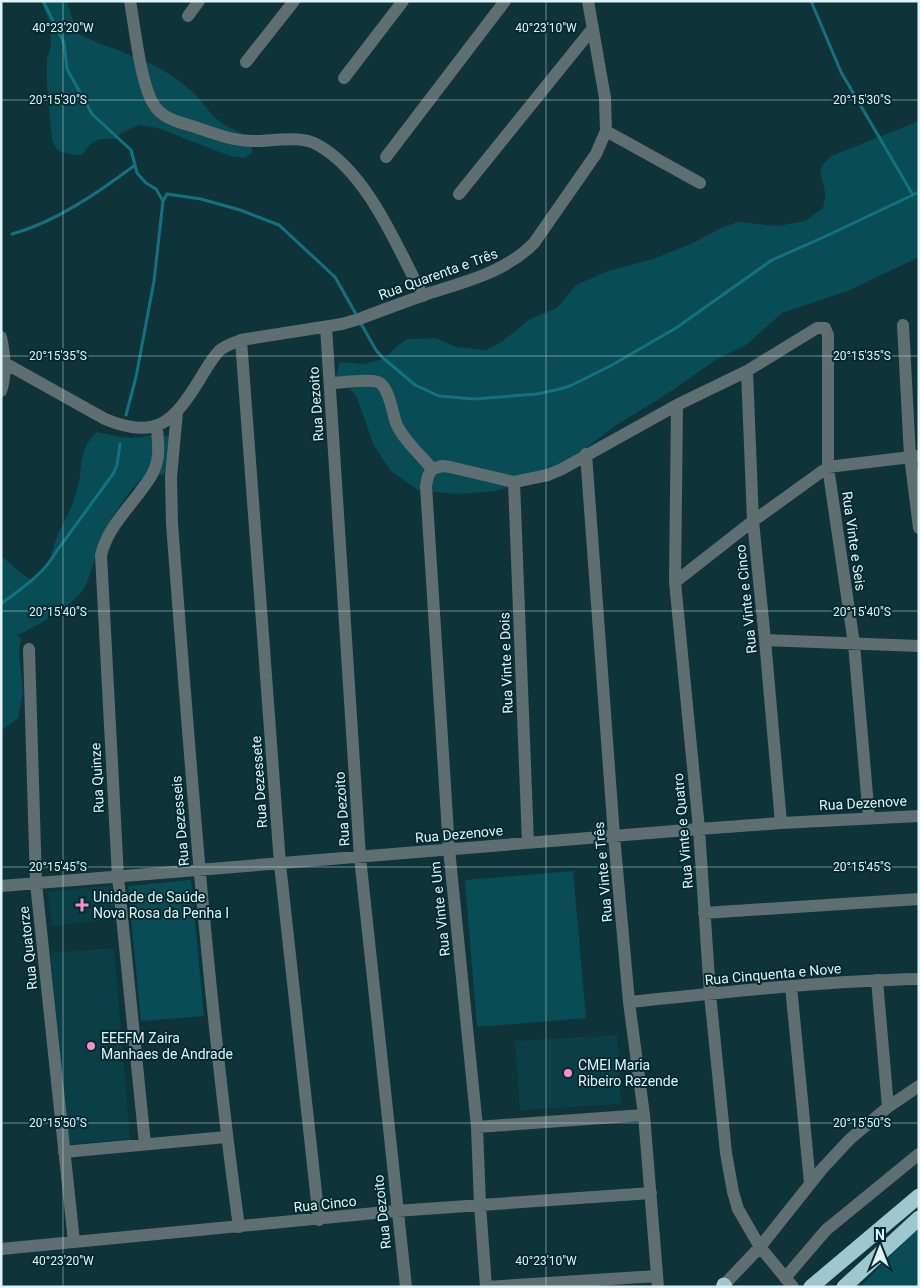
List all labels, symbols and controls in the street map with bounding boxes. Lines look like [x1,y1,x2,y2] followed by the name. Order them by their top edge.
[32,21,94,35] text: 40°23'20"W
[515,21,577,35] text: 40°23'10"W
[29,93,87,107] text: 20°15'30"S
[833,93,891,107] text: 20°15'30"S
[376,245,500,303] street label: Rua Quarenta e Três
[29,349,87,363] text: 20°15'35"S
[833,349,891,363] text: 20°15'35"S
[305,366,327,442] street label: Rua Dezoito
[839,490,869,592] street label: Rua Vinte e Seis
[732,544,760,654] street label: Rua Vinte e Cinco
[29,605,87,619] text: 20°15'40"S
[833,605,891,619] text: 20°15'40"S
[496,612,516,714] street label: Rua Vinte e Dois
[248,735,270,829] street label: Rua Dezessete
[87,743,107,813] street label: Rua Quinze
[331,771,353,847] street label: Rua Dezoito
[670,773,696,889] street label: Rua Vinte e Quatro
[168,775,192,867] street label: Rua Dezesseis
[819,793,907,813] street label: Rua Dezenove
[591,821,615,923] street label: Rua Vinte e Três
[414,822,504,846] street label: Rua Dezenove
[29,860,87,874] text: 20°15'45"S
[833,860,891,874] text: 20°15'45"S
[427,861,453,957] street label: Rua Vinte e Um
[93,889,229,921] place label: Unidade de Saúde Nova Rosa da Penha I
[75,898,89,912] marker: Unidade de Saúde Nova Rosa da Penha I
[16,905,40,991] street label: Rua Quatorze
[704,960,842,988] street label: Rua Cinquenta e Nove
[101,1030,233,1062] place label: EEEFM Zaira Manhaes de Andrade
[85,1040,97,1052] marker: EEEFM Zaira Manhaes de Andrade
[578,1057,678,1089] place label: CMEI Maria Ribeiro Rezende
[562,1067,574,1079] marker: CMEI Maria Ribeiro Rezende
[29,1116,87,1130] text: 20°15'50"S
[833,1116,891,1130] text: 20°15'50"S
[370,1174,394,1250] street label: Rua Dezoito
[293,1193,357,1215] street label: Rua Cinco
[855,1223,905,1273] north arrow
[875,1227,885,1243] text: N
[32,1254,94,1268] text: 40°23'20"W
[515,1254,577,1268] text: 40°23'10"W

